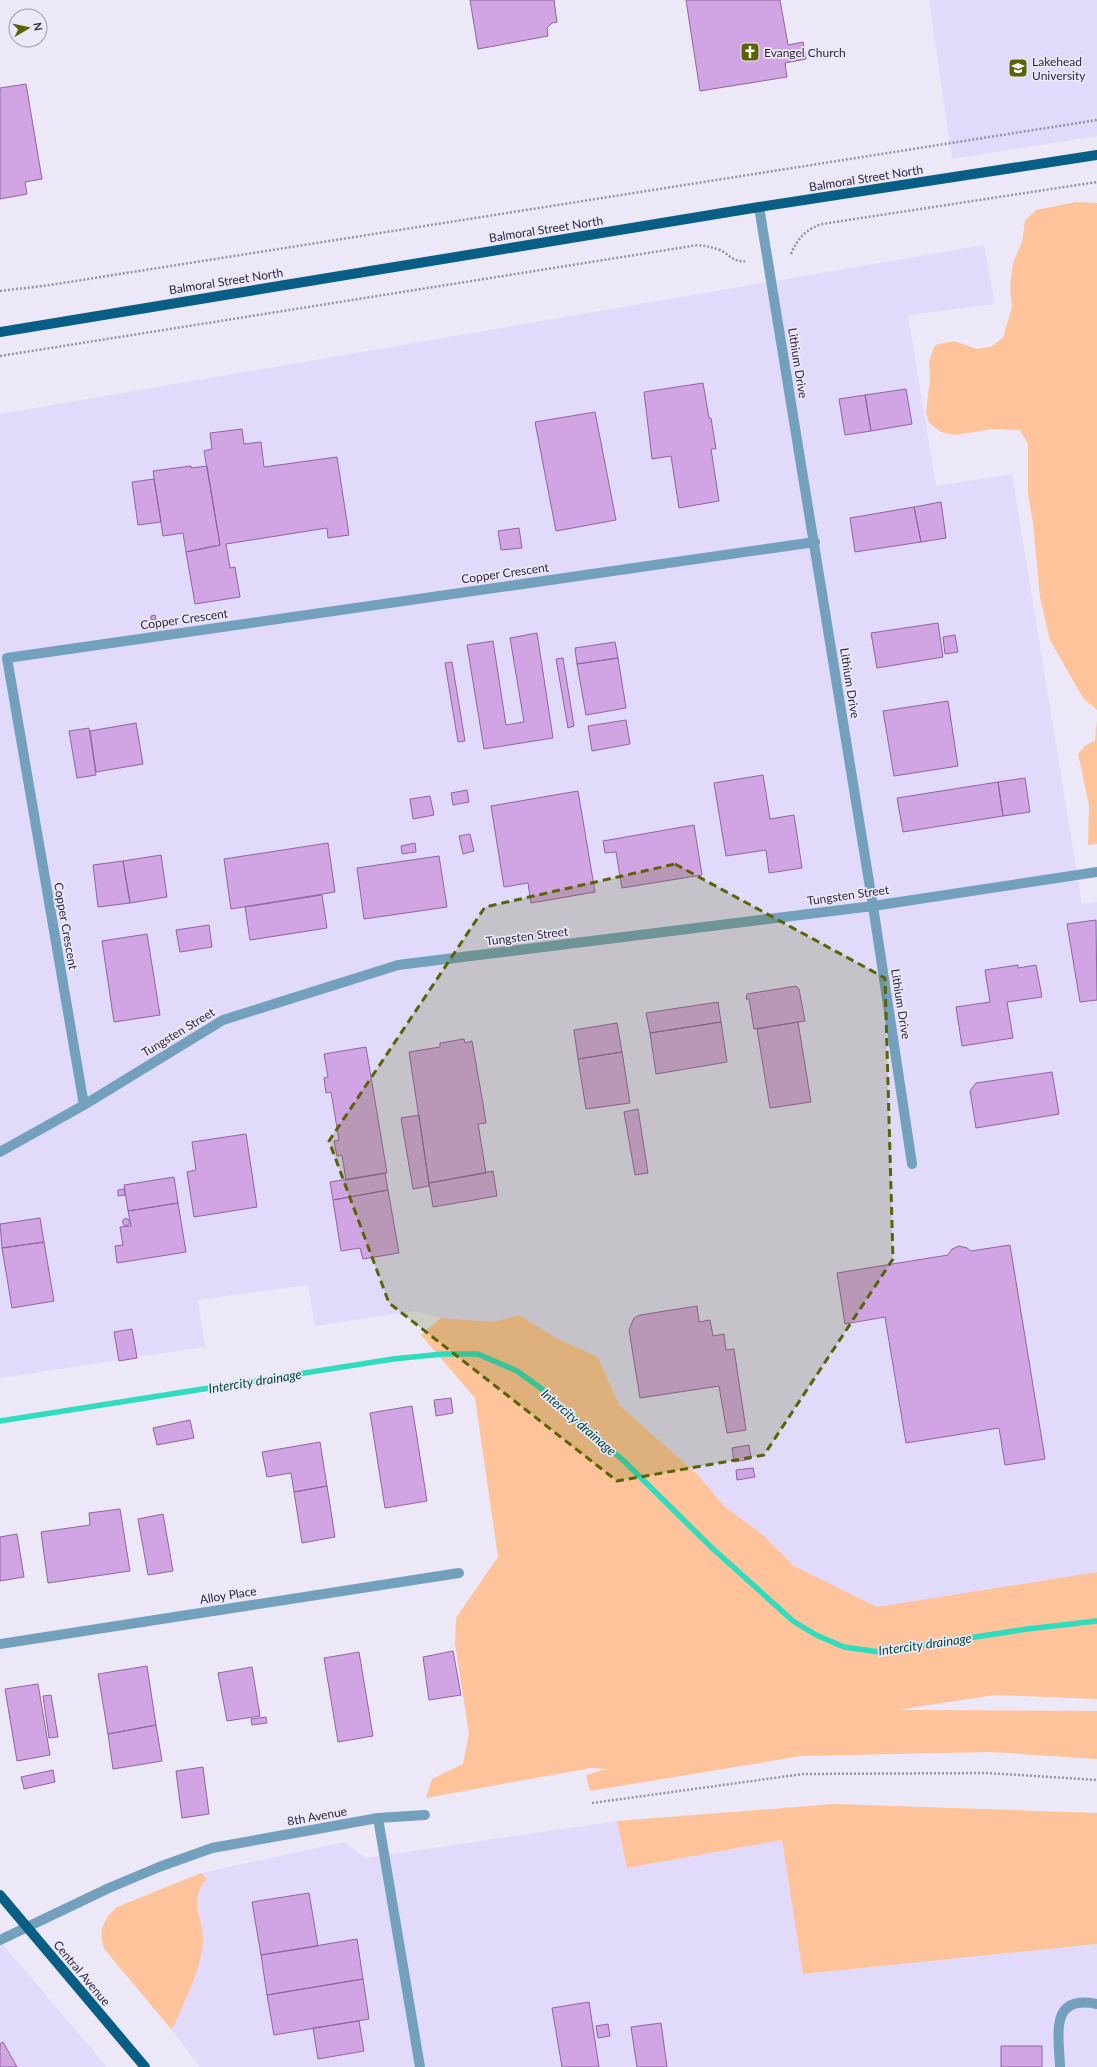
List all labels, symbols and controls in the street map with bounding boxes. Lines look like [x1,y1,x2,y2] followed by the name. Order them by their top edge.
[8,8,48,48] north arrow
[31,21,45,32] text: N
[739,41,761,63] church icon: Evangel Church
[764,45,846,60] place label: Evangel Church
[1032,54,1086,83] place label: Lakehead University
[1007,57,1029,79] school or university icon: Lakehead University
[808,162,924,194] street label: Balmoral Street North
[488,213,604,245] street label: Balmoral Street North
[168,265,284,297] street label: Balmoral Street North
[785,327,811,399] street label: Lithium Drive
[460,559,550,587] street label: Copper Crescent
[139,605,229,633] street label: Copper Crescent
[837,647,863,719] street label: Lithium Drive
[51,881,81,971] street label: Copper Crescent
[806,882,891,908] street label: Tungsten Street
[485,923,570,948] street label: Tungsten Street
[888,968,914,1040] street label: Lithium Drive
[139,1004,218,1060] street label: Tungsten Street
[207,1366,303,1396] water label: Intercity drainage
[538,1385,620,1459] water label: Intercity drainage
[199,1583,257,1607] street label: Alloy Place
[877,1630,973,1658] water label: Intercity drainage
[286,1803,348,1829] street label: 8th Avenue
[50,1937,114,2009] street label: Central Avenue

